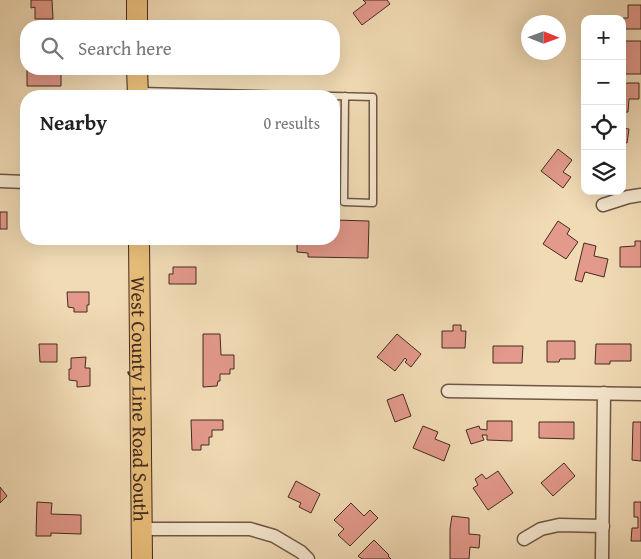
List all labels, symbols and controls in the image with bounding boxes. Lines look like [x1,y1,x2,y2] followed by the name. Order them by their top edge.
[521,15,566,60] north arrow
[581,15,626,195] map controls
[581,15,626,60] button: +
[20,20,340,75] search box
[38,34,66,62] icon: search
[78,34,172,62] text: Search here
[581,60,626,105] button: −
[581,105,626,150] button: locate
[40,107,107,138] text: Nearby
[263,111,320,135] text: 0 results
[581,150,626,195] button: layers
[125,276,156,522] street label: West County Line Road South

